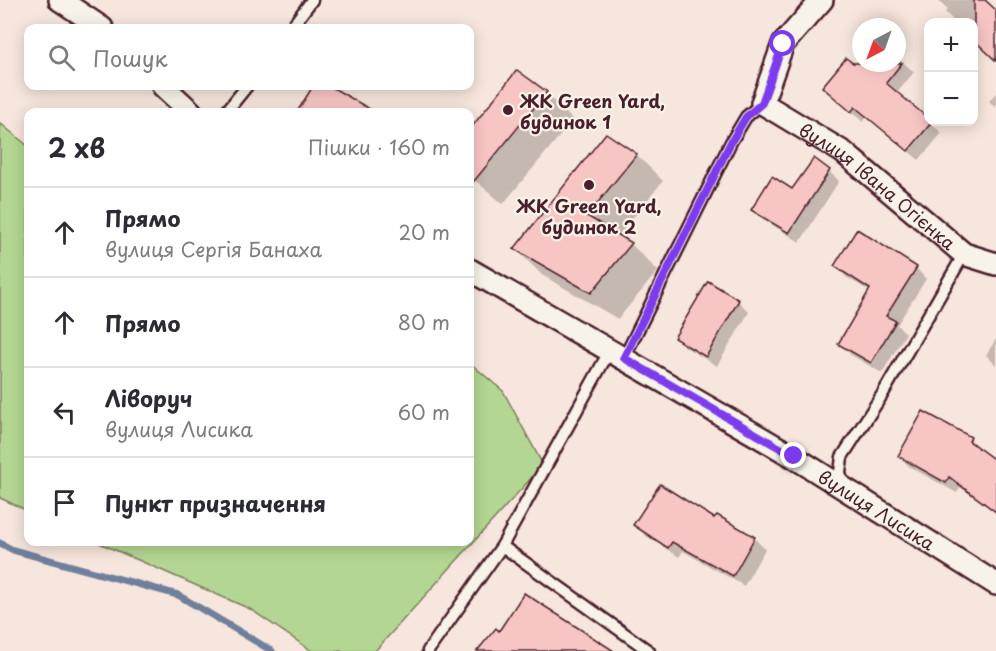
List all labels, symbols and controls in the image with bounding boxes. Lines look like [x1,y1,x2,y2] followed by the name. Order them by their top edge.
[852,18,906,72] north arrow
[924,18,978,126] map controls
[924,18,978,72] button: +
[24,24,474,90] search box
[769,30,795,56] route start
[45,41,78,74] icon: search
[93,41,168,74] text: Пошук
[924,72,978,126] button: −
[519,87,665,135] place label: ЖК Green Yard, будинок 1
[501,103,515,117] marker: ЖК Green Yard, будинок 1
[794,115,963,256] street label: вулиця Івана Огієнка
[48,128,105,167] text: 2 хв
[308,132,450,162] text: Пішки · 160 m
[582,178,596,192] marker: ЖК Green Yard, будинок 2
[516,192,661,240] place label: ЖК Green Yard, будинок 2
[105,201,180,234] text: Прямо
[48,216,81,249] icon: ahead
[398,217,450,247] text: 20 m
[105,234,322,264] text: вулиця Сергія Банаха
[48,306,81,339] icon: ahead
[105,306,180,339] text: Прямо
[398,307,450,337] text: 80 m
[105,381,192,414] text: Ліворуч
[48,396,81,429] icon: left
[398,397,450,427] text: 60 m
[105,414,253,444] text: вулиця Лисика
[780,442,806,468] route end
[813,462,941,556] street label: вулиця Лисика
[48,486,81,519] icon: arrive
[105,486,326,519] text: Пункт призначення

